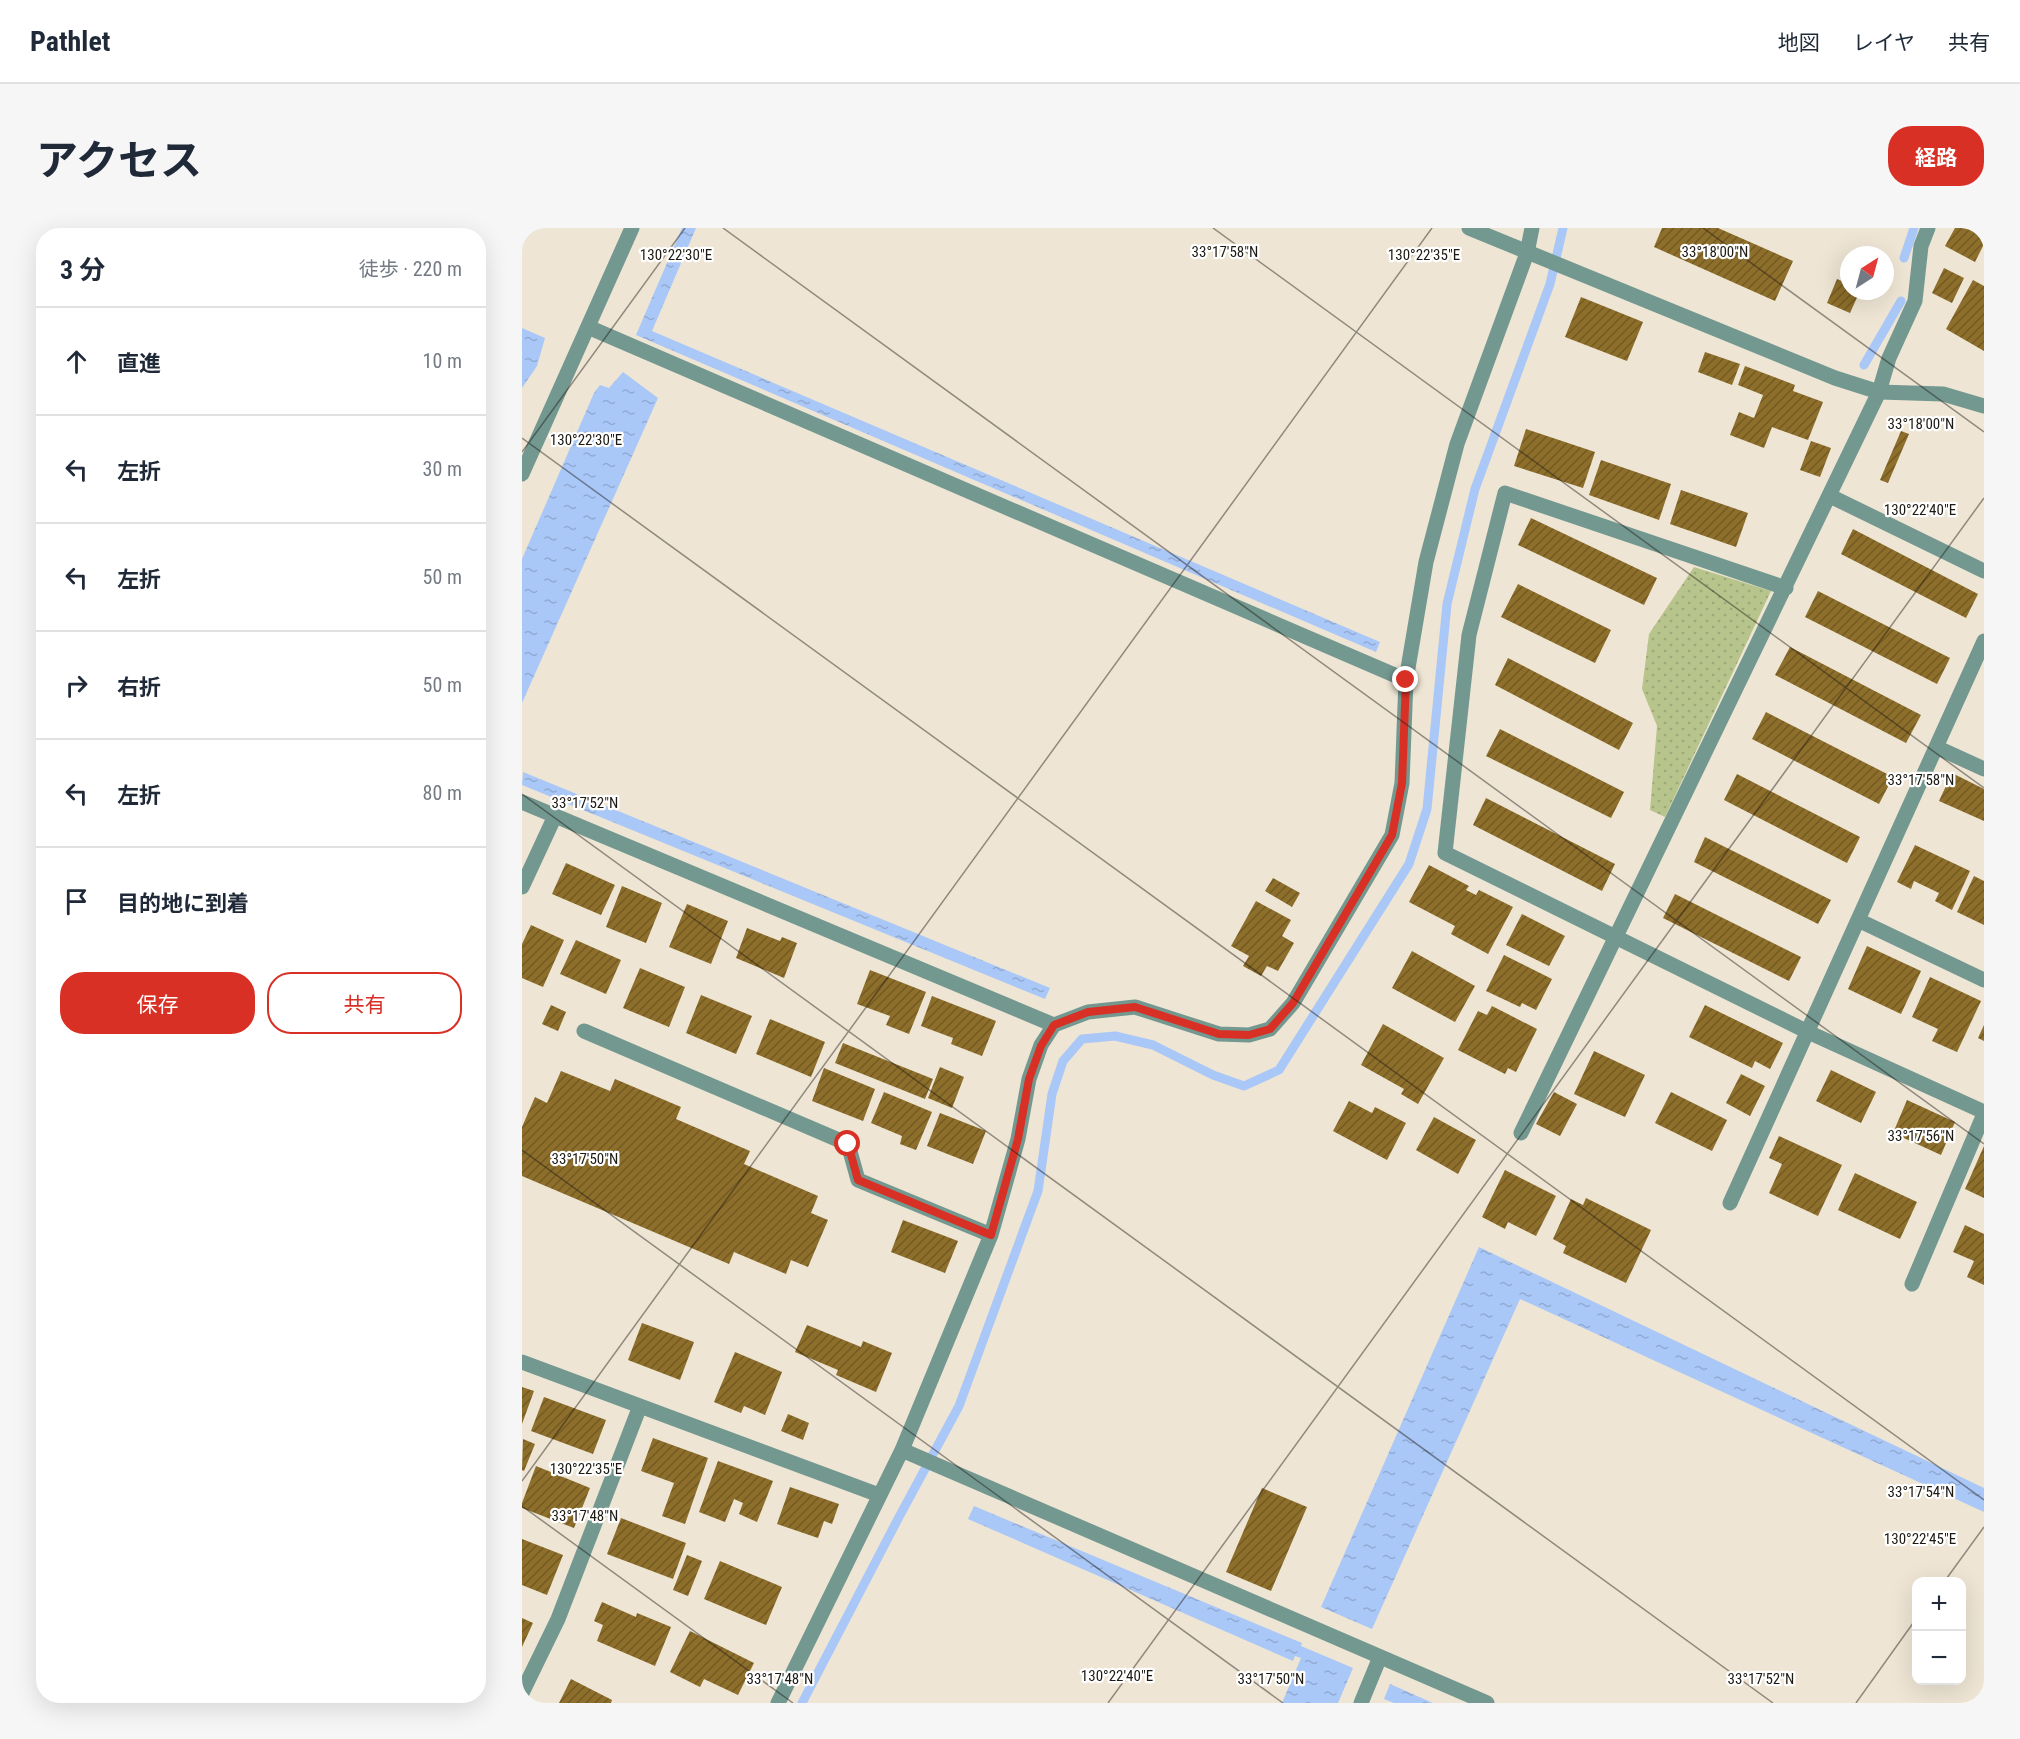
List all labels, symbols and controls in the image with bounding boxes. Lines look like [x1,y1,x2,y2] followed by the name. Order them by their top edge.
[30,25,110,58] text: Pathlet
[1778,31,1820,55] text: 地図
[1853,31,1915,55] text: レイヤ
[1948,31,1990,55] text: 共有
[1888,126,1984,186] button: 経路
[36,136,202,185] text: アクセス
[1192,243,1258,261] text: 33°17'58"N
[1682,243,1748,261] text: 33°18'00"N
[640,246,712,264] text: 130°22'30"E
[1388,246,1460,264] text: 130°22'35"E
[1840,246,1894,300] north arrow
[60,255,105,285] text: 3 分
[359,257,462,281] text: 徒歩 · 220 m
[60,345,93,378] icon: ahead
[423,349,462,373] text: 10 m
[117,351,161,376] text: 直進
[1888,415,1954,433] text: 33°18'00"N
[550,431,622,449] text: 130°22'30"E
[60,453,93,486] icon: left
[423,457,462,481] text: 30 m
[117,459,161,484] text: 左折
[1884,501,1956,519] text: 130°22'40"E
[60,561,93,594] icon: left
[423,565,462,589] text: 50 m
[117,567,161,592] text: 左折
[1392,666,1418,692] route end
[60,669,93,702] icon: right
[423,673,462,697] text: 50 m
[117,675,161,700] text: 右折
[1888,771,1954,789] text: 33°17'58"N
[60,777,93,810] icon: left
[423,781,462,805] text: 80 m
[117,783,161,808] text: 左折
[552,794,618,812] text: 33°17'52"N
[60,885,93,918] icon: arrive
[117,891,249,916] text: 目的地に到着
[60,972,255,1034] button: 保存
[267,972,462,1034] button: 共有
[1888,1127,1954,1145] text: 33°17'56"N
[834,1130,860,1156] route start
[552,1150,618,1168] text: 33°17'50"N
[550,1460,622,1478] text: 130°22'35"E
[1888,1483,1954,1501] text: 33°17'54"N
[552,1507,618,1525] text: 33°17'48"N
[1884,1530,1956,1548] text: 130°22'45"E
[1912,1577,1966,1685] map controls
[1912,1577,1966,1631] button: +
[1912,1631,1966,1685] button: −
[1081,1667,1153,1685] text: 130°22'40"E
[747,1670,813,1688] text: 33°17'48"N
[1238,1670,1304,1688] text: 33°17'50"N
[1728,1670,1794,1688] text: 33°17'52"N

